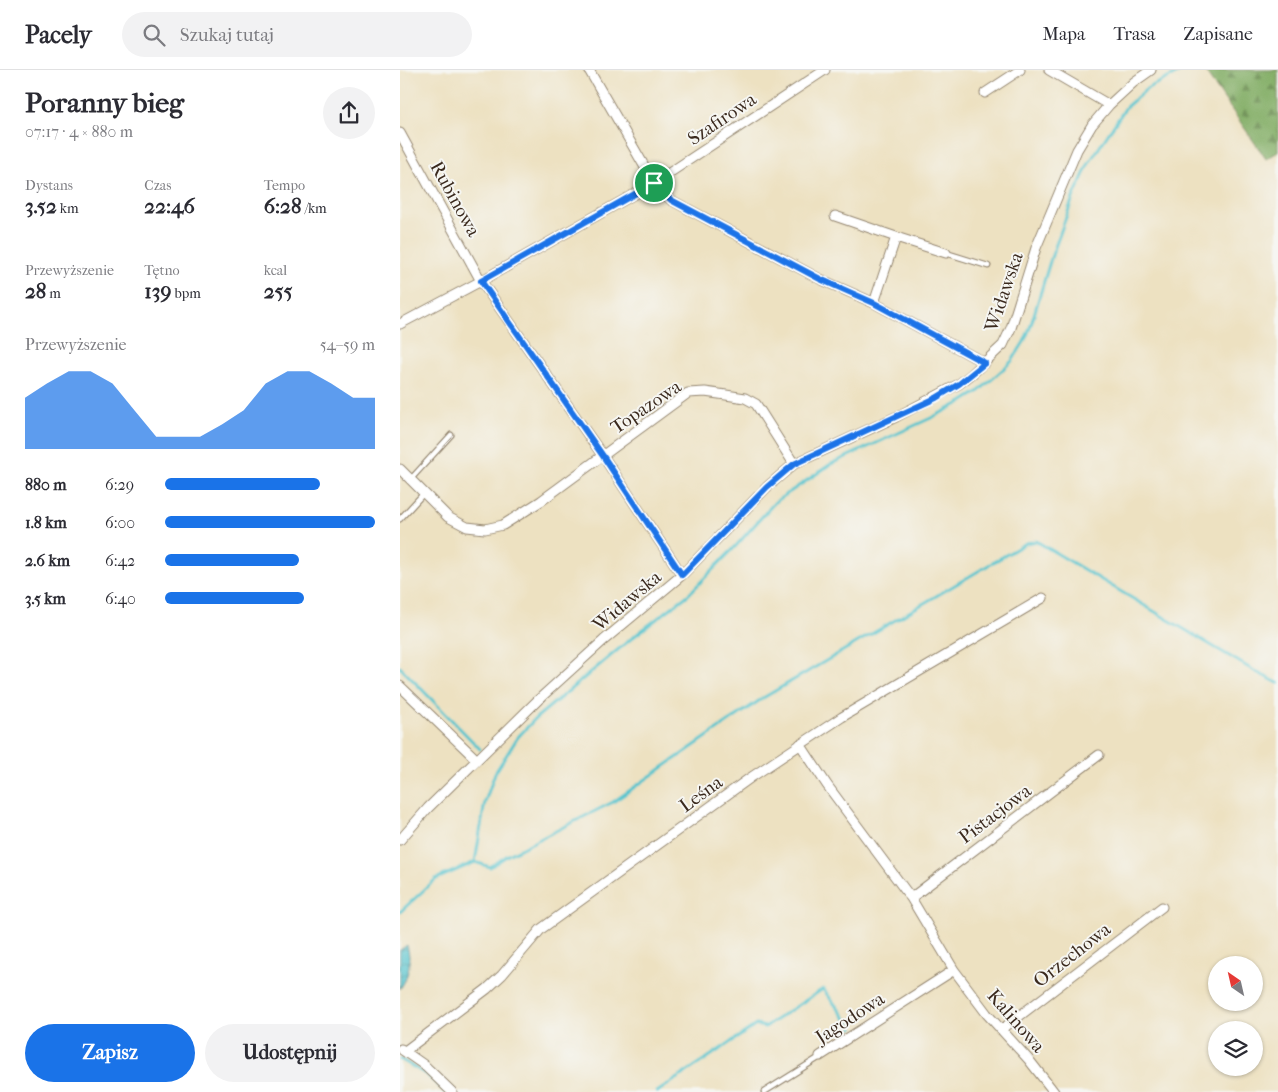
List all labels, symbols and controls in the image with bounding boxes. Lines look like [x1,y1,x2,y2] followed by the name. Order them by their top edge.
[122,12,472,57] search box
[25,21,92,49] text: Pacely
[140,21,168,49] icon: search
[180,24,274,46] text: Szukaj tutaj
[1043,24,1085,45] text: Mapa
[1113,24,1155,45] text: Trasa
[1183,24,1253,45] text: Zapisane
[25,86,184,119] text: Poranny bieg
[323,87,375,139] button: share
[684,88,760,150] street label: Szafirowa
[25,122,133,141] text: 07:17 · 4 × 880 m
[425,158,485,241] street label: Rubinowa
[633,162,675,204] pin
[640,169,668,197] icon: arrive
[25,177,73,194] text: Dystans
[144,177,172,194] text: Czas
[264,177,305,194] text: Tempo
[25,194,57,218] text: 3.52
[144,194,195,218] text: 22:46
[264,194,301,218] text: 6:28
[57,200,79,217] text: km
[301,200,327,217] text: /km
[980,249,1028,336] street label: Widawska
[25,262,114,279] text: Przewyższenie
[144,262,180,279] text: Tętno
[264,262,287,279] text: kcal
[25,279,46,303] text: 28
[144,279,171,303] text: 139
[264,279,293,303] text: 255
[46,285,61,302] text: m
[171,285,201,302] text: bpm
[25,335,127,354] text: Przewyższenie
[320,335,375,354] text: 54–59 m
[607,375,686,439] street label: Topazowa
[25,475,67,494] text: 880 m
[105,475,134,494] text: 6:29
[25,513,67,532] text: 1.8 km
[105,513,135,532] text: 6:00
[25,551,70,570] text: 2.6 km
[105,551,135,570] text: 6:42
[588,566,666,637] street label: Widawska
[25,589,66,608] text: 3.5 km
[105,589,136,608] text: 6:40
[675,771,727,817] street label: Leśna
[955,780,1036,848] street label: Pistacjowa
[1029,918,1115,992] street label: Orzechowa
[1208,956,1262,1011] north arrow
[1208,956,1263,1076] map controls
[983,985,1050,1057] street label: Kalinowa
[810,988,889,1049] street label: Jagodowa
[1208,1021,1263,1076] button: layers
[25,1024,195,1082] button: Zapisz
[205,1024,375,1082] button: Udostępnij

